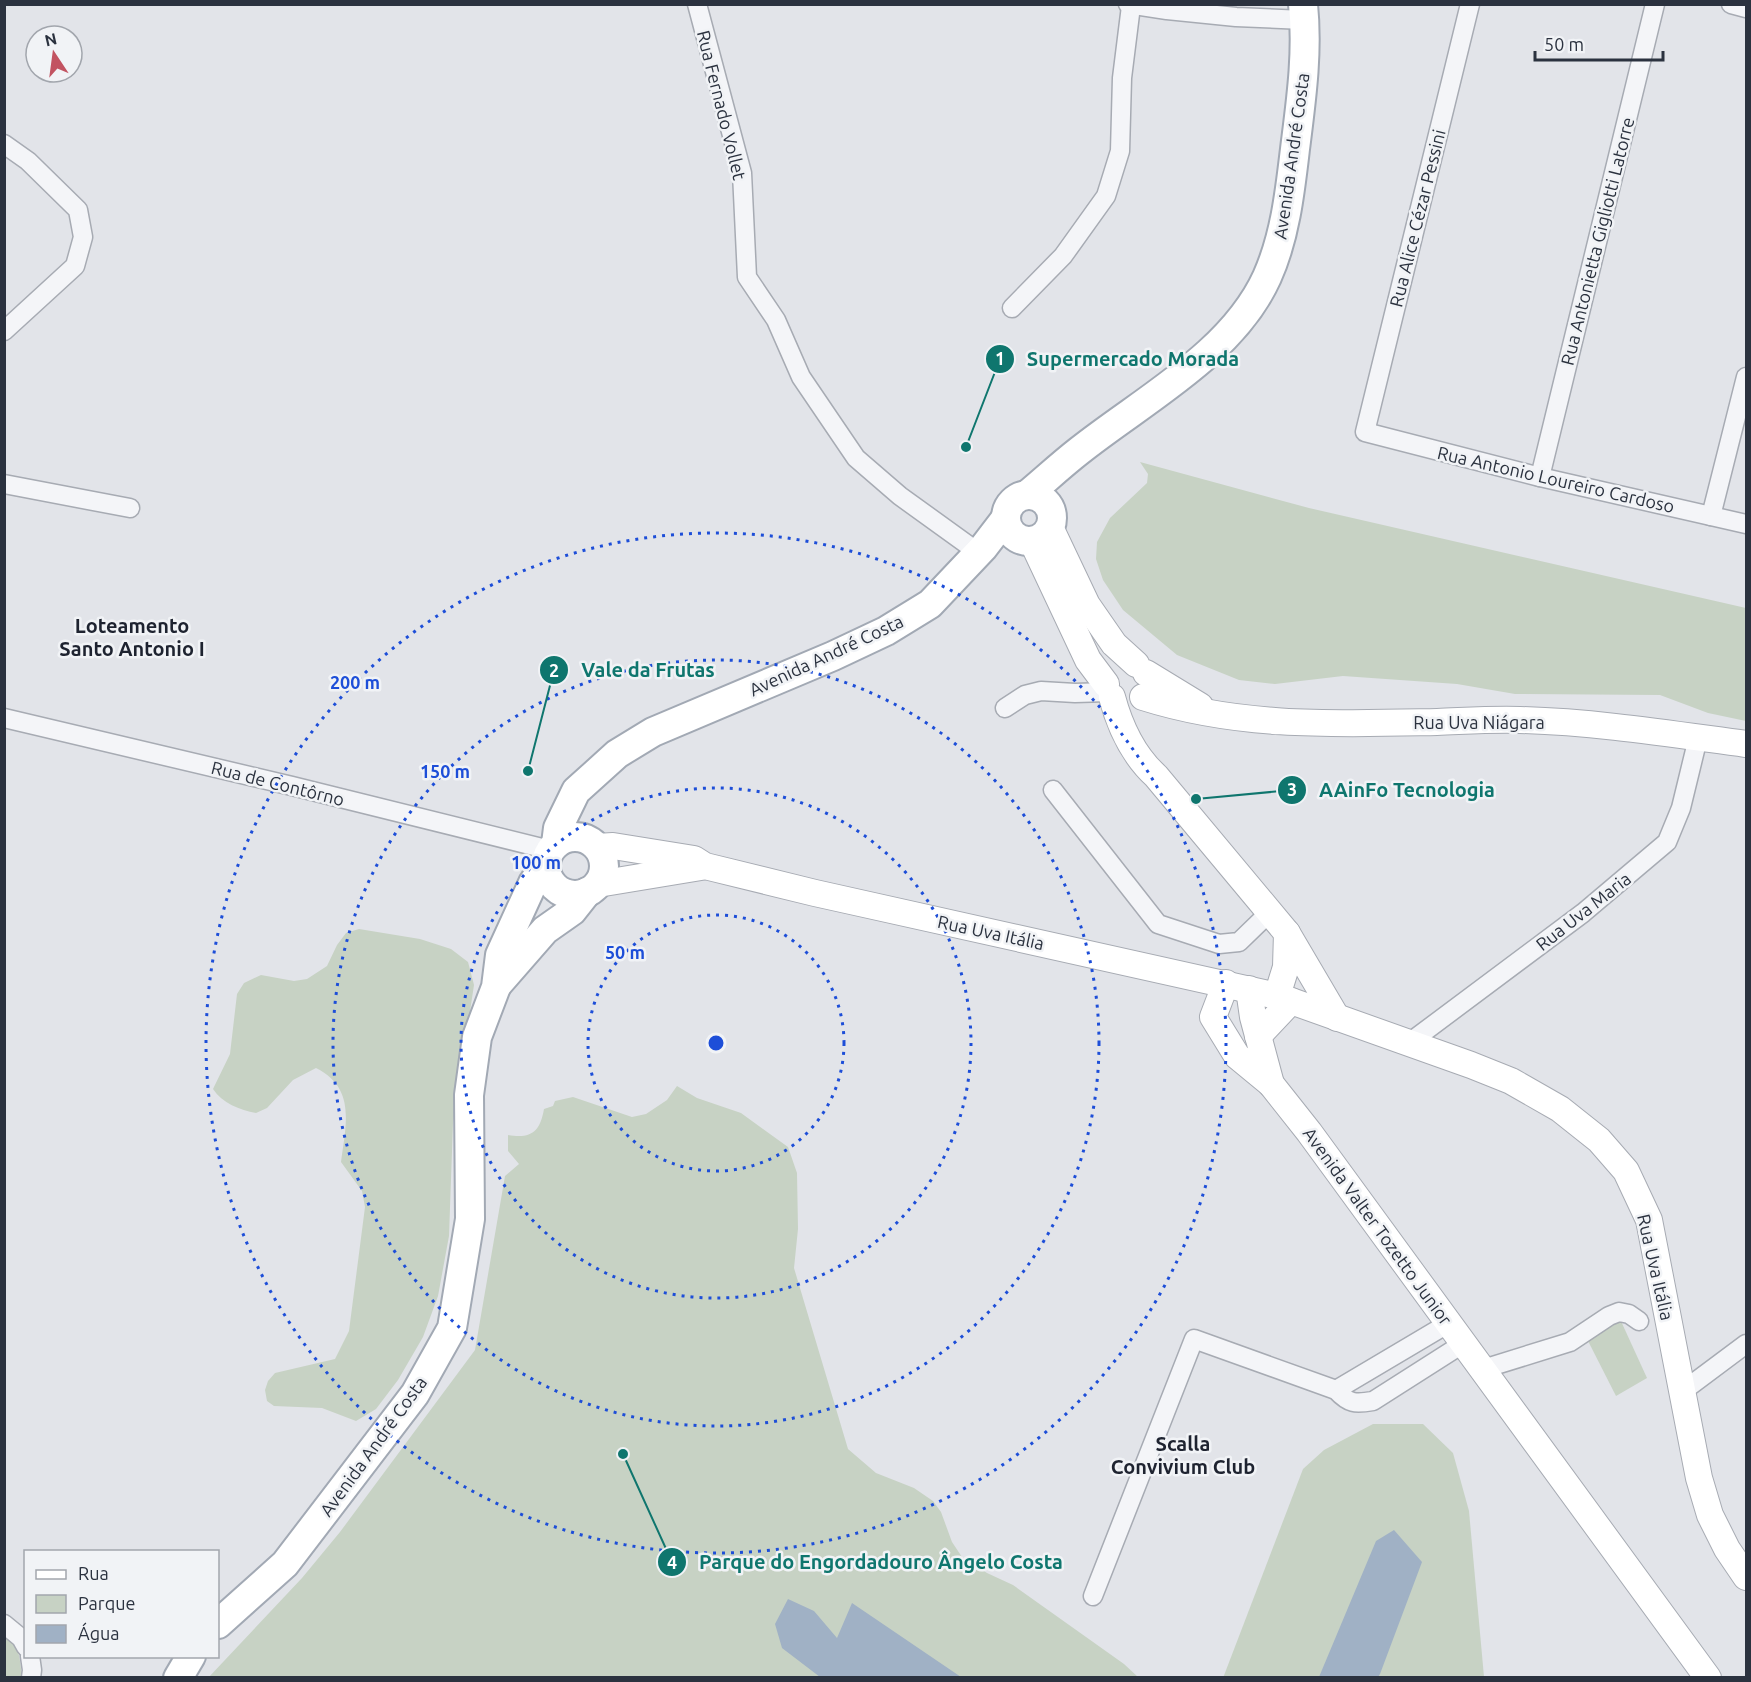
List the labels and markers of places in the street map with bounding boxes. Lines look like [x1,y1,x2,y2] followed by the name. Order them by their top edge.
[985,340,1251,378] callout: Supermercado Morada
[539,651,727,689] callout: Vale da Frutas
[1277,771,1507,809] callout: AAinFo Tecnologia
[706,1033,726,1053] centre of rings
[657,1543,1075,1581] callout: Parque do Engordadouro Ângelo Costa

